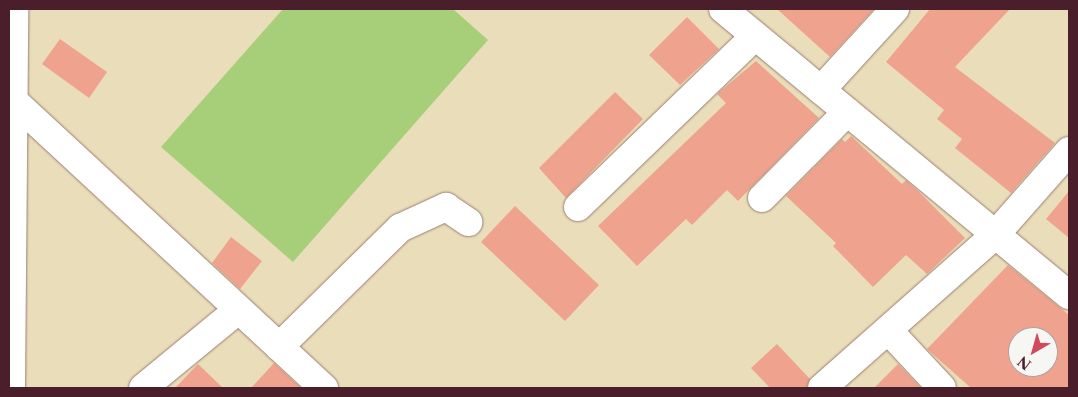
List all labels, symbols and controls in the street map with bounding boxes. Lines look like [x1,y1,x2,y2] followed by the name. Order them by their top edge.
[1008,327,1058,377] north arrow
[1014,352,1035,374] text: N

